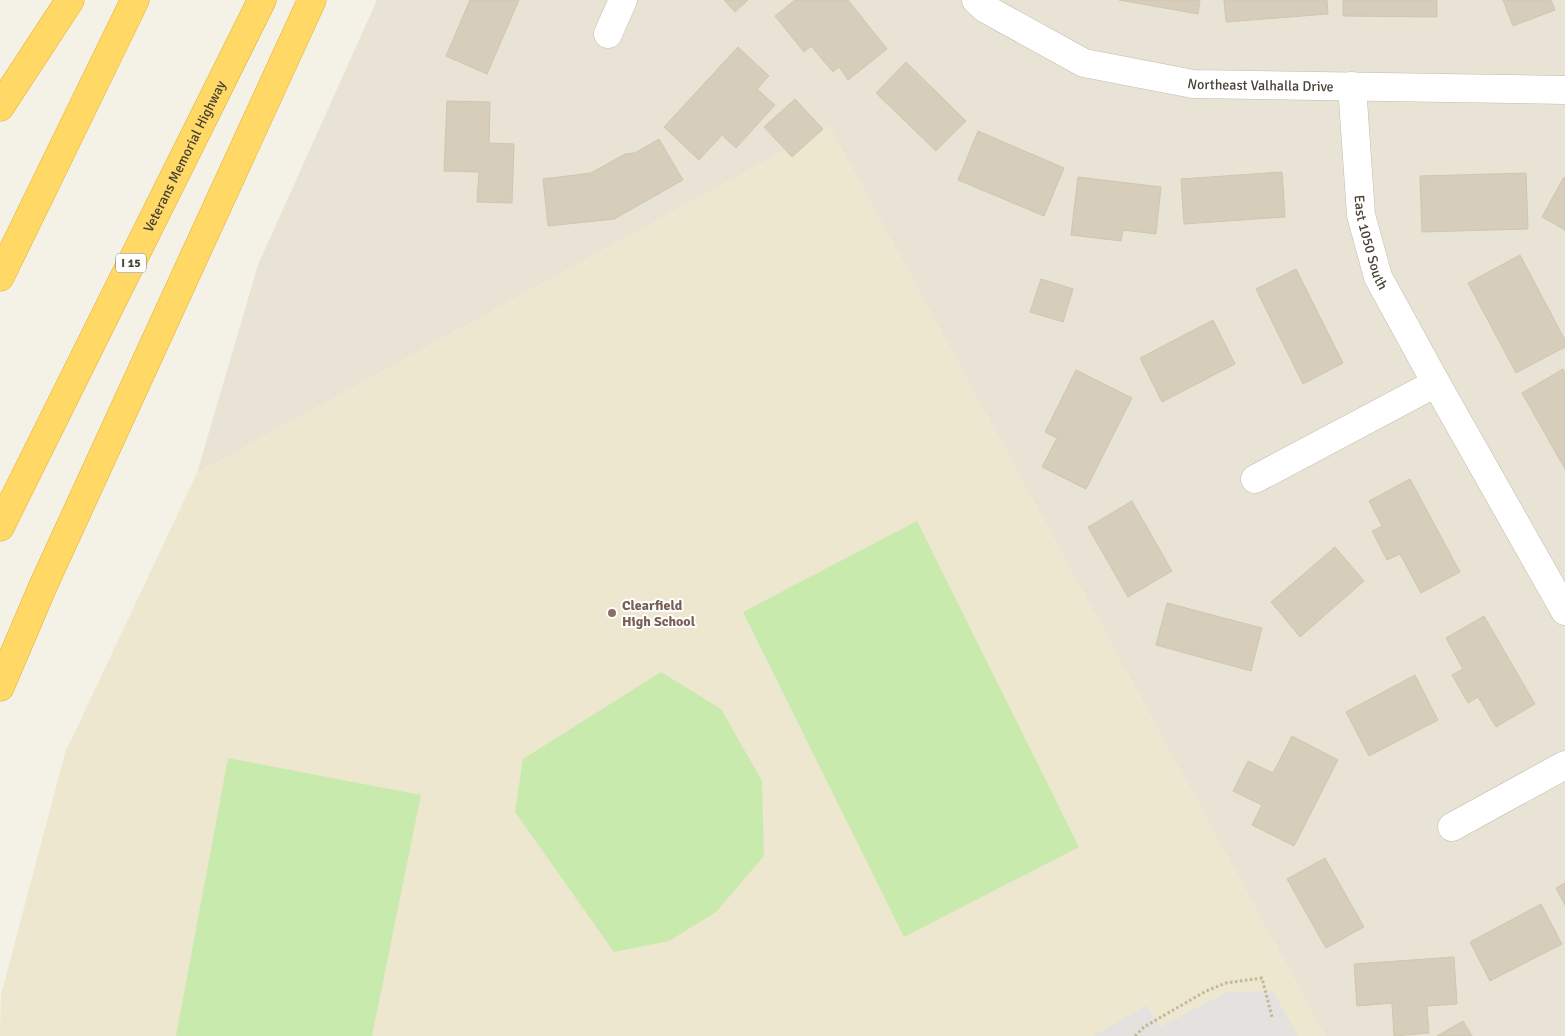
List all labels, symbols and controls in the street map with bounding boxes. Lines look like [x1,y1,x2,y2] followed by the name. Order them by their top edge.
[1186,75,1334,95] street label: Northeast Valhalla Drive
[140,77,229,235] street label: Veterans Memorial Highway
[1351,194,1392,293] street label: East 1050 South
[116,254,146,272] road number: I 15
[622,597,696,630] place label: Clearfield High School
[606,607,618,619] marker: Clearfield High School

